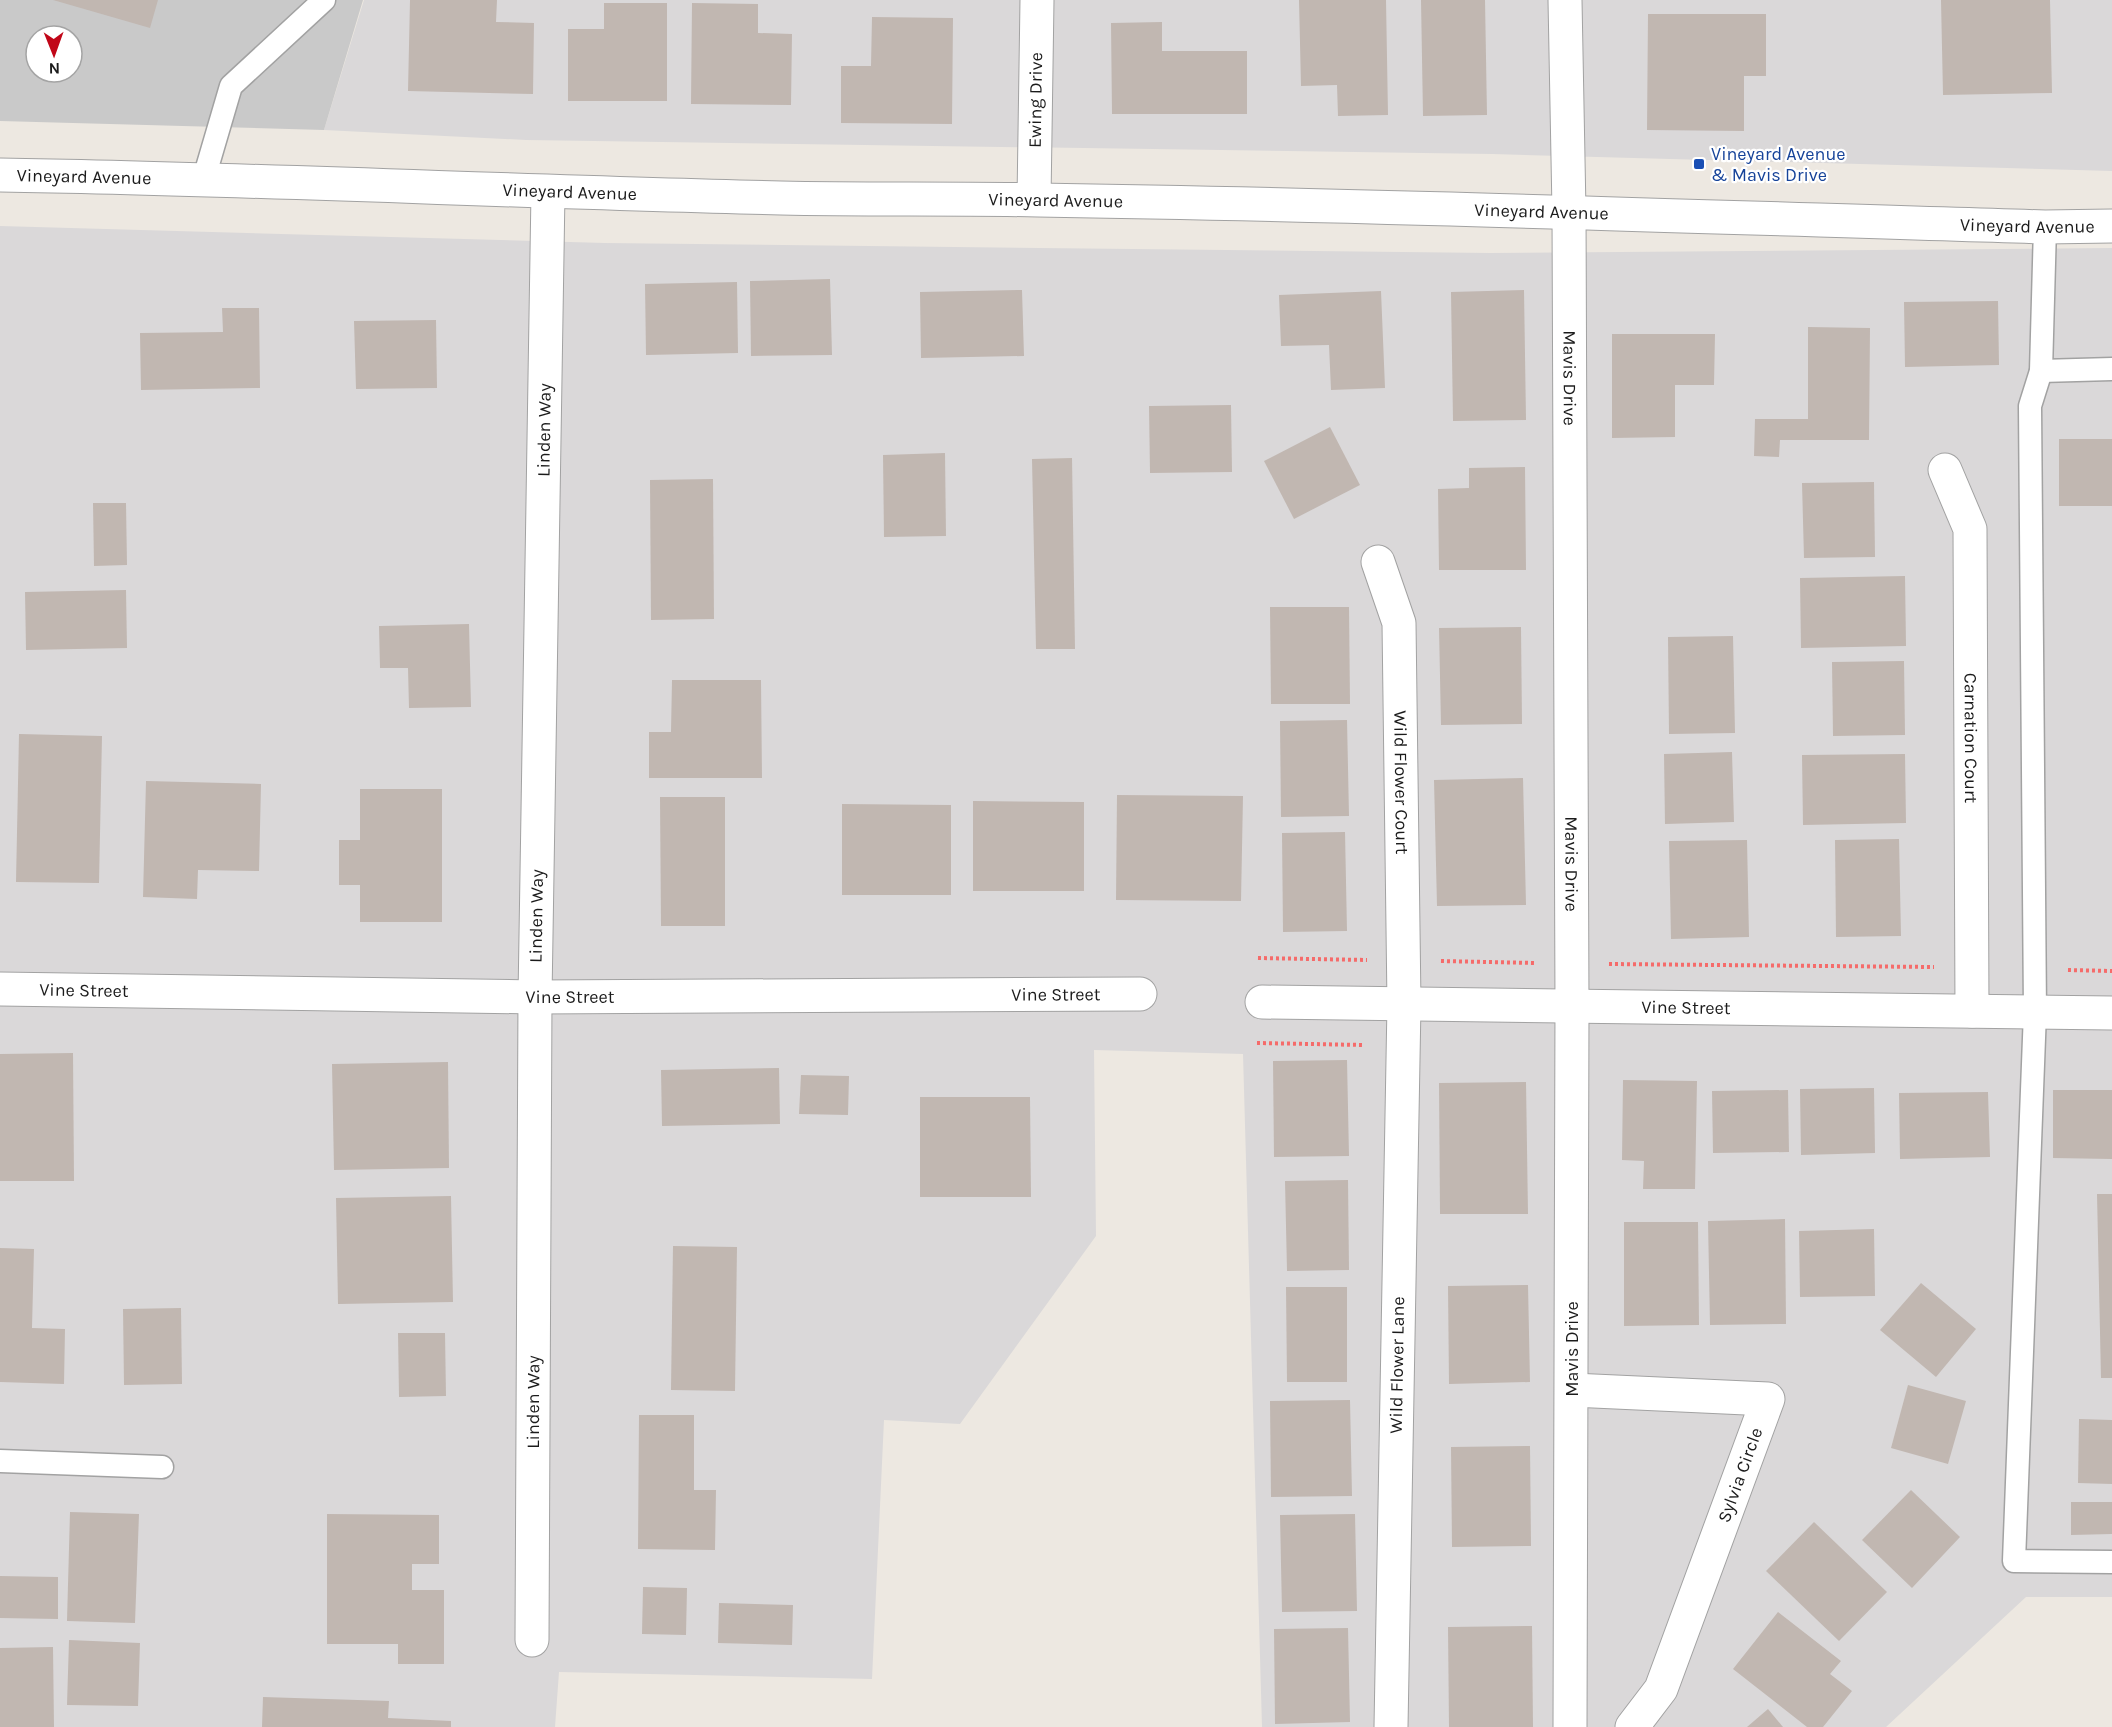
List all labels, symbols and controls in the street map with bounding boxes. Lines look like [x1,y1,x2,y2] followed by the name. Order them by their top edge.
[24,24,84,84] north arrow
[1024,52,1047,148] street label: Ewing Drive
[48,59,60,78] text: N
[1711,143,1846,186] place label: Vineyard Avenue & Mavis Drive
[1692,157,1706,171] marker: Vineyard Avenue & Mavis Drive
[16,164,152,189] street label: Vineyard Avenue
[502,179,637,205] street label: Vineyard Avenue
[988,188,1123,212] street label: Vineyard Avenue
[1474,199,1609,225] street label: Vineyard Avenue
[1960,213,2095,238] street label: Vineyard Avenue
[1558,330,1581,426] street label: Mavis Drive
[532,383,556,477] street label: Linden Way
[1960,673,1982,803] street label: Carnation Court
[1389,710,1413,855] street label: Wild Flower Court
[1560,816,1583,912] street label: Mavis Drive
[525,868,548,963] street label: Linden Way
[39,979,129,1002] street label: Vine Street
[1011,983,1101,1006] street label: Vine Street
[525,986,615,1008] street label: Vine Street
[1641,996,1731,1019] street label: Vine Street
[1385,1296,1409,1434] street label: Wild Flower Lane
[1561,1301,1583,1397] street label: Mavis Drive
[522,1355,544,1449] street label: Linden Way
[1713,1425,1767,1525] street label: Sylvia Circle

